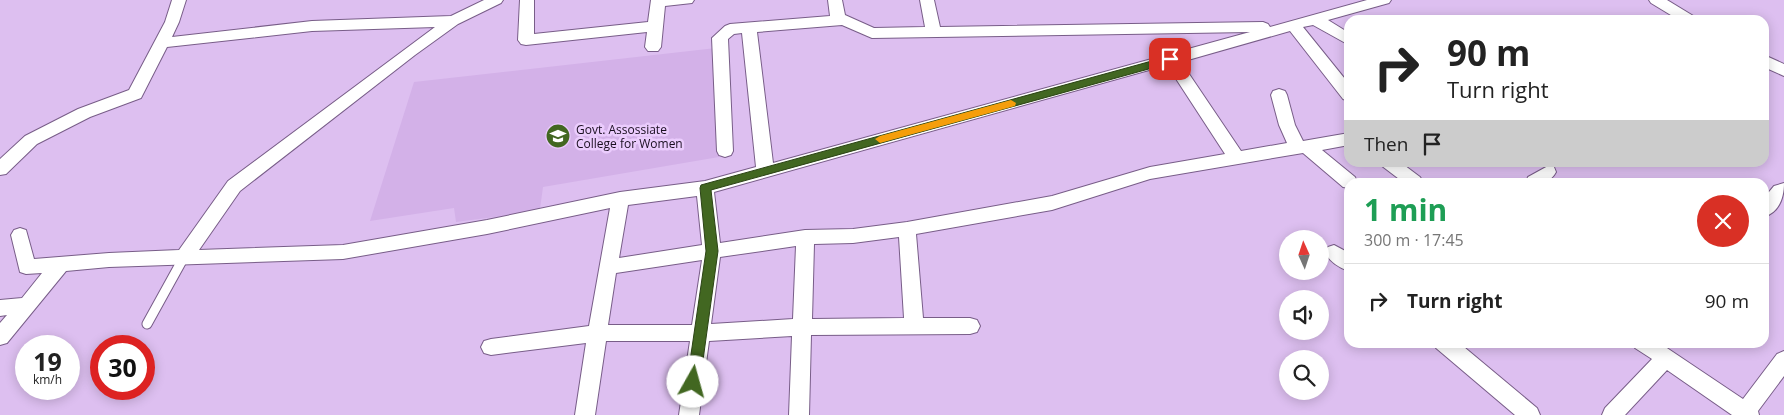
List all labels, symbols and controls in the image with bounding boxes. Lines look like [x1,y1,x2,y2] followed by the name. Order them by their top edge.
[1447,29,1530,76] text: 90 m
[1364,35,1429,100] icon: right
[1149,38,1191,80] pin
[1156,45,1184,73] icon: arrive
[1447,74,1549,104] text: Turn right
[576,121,683,152] place label: Govt. Assossiate College for Women
[545,123,571,149] school or university icon: Govt. Assossiate College for Women
[1418,130,1446,158] icon: arrive
[1364,131,1408,157] text: Then
[1364,189,1447,230] text: 1 min
[1697,195,1749,247] button: close
[1364,229,1464,251] text: 300 m · 17:45
[1279,230,1329,280] north arrow
[1279,230,1329,400] map controls
[1364,287,1392,315] icon: right
[1407,288,1502,314] text: Turn right
[1705,288,1749,314] text: 90 m
[1279,290,1329,340] button: sound
[90,335,155,400] speed limit sign: 30
[33,344,62,378] text: 19
[1279,350,1329,400] button: search
[666,355,718,407] position arrow
[33,371,62,388] text: km/h

